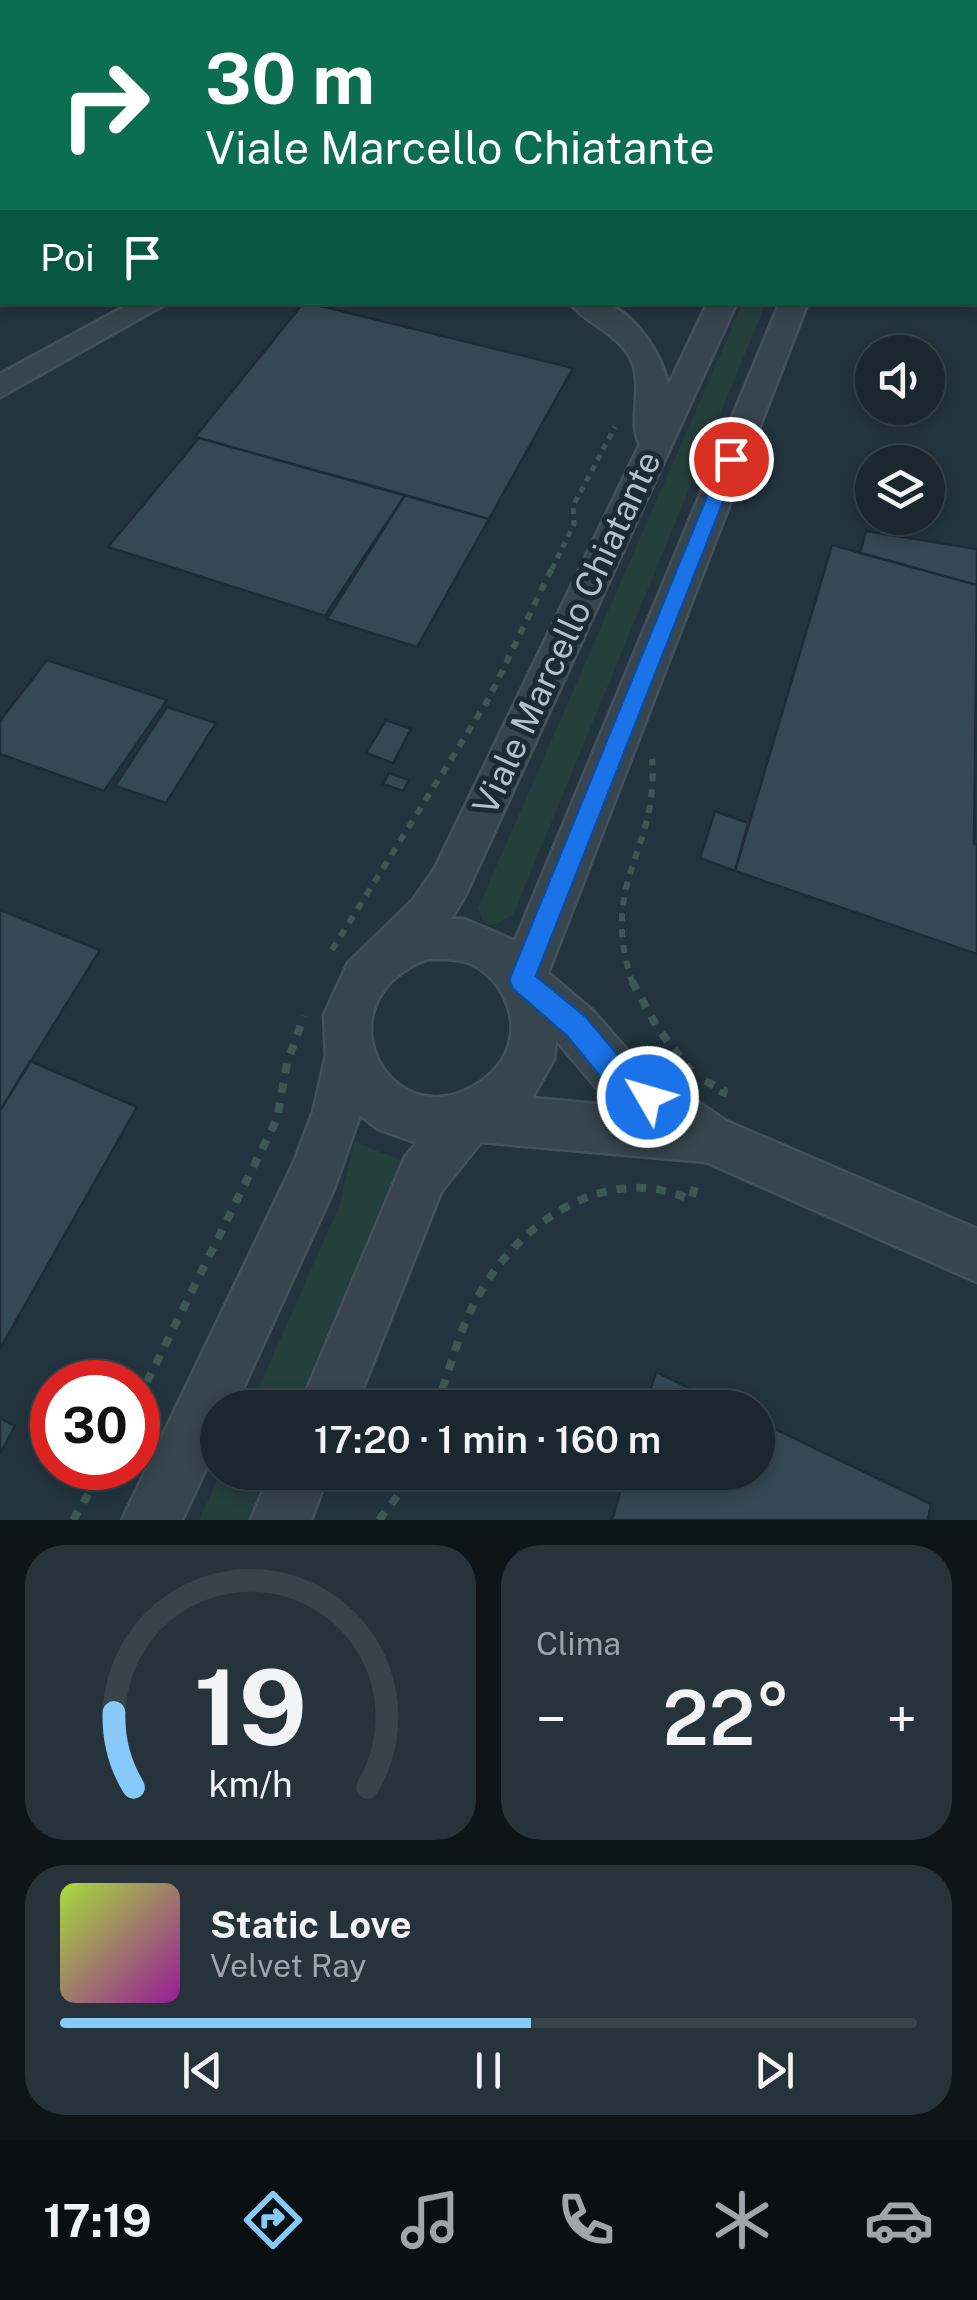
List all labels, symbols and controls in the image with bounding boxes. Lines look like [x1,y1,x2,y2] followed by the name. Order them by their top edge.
[205,37,375,120] text: 30 m
[40,40,170,170] icon: right
[205,121,715,174] text: Viale Marcello Chiatante
[115,230,170,285] icon: arrive
[40,235,95,280] text: Poi
[855,335,945,535] map controls
[855,335,945,425] button: sound
[689,417,774,502] pin
[704,432,759,487] icon: arrive
[464,444,669,821] street label: Viale Marcello Chiatante
[855,445,945,535] button: layers
[596,1045,700,1149] position arrow
[30,1360,160,1490] speed limit sign: 30
[314,1417,661,1462] text: 17:20 · 1 min · 160 m
[536,1625,621,1662] text: Clima
[194,1646,307,1768] text: 19
[663,1674,790,1762] text: 22°
[536,1687,567,1751] text: −
[887,1687,917,1751] text: +
[208,1763,293,1805] text: km/h
[210,1902,412,1947] text: Static Love
[210,1947,366,1984] text: Velvet Ray
[175,2043,230,2098] icon: previous
[461,2043,516,2098] icon: pause
[747,2043,802,2098] icon: next
[238,2185,308,2255] icon: directions
[395,2185,465,2255] icon: music
[551,2185,621,2255] icon: phone
[707,2185,777,2255] icon: climate
[864,2185,934,2255] icon: car
[43,2194,152,2247] text: 17:19

